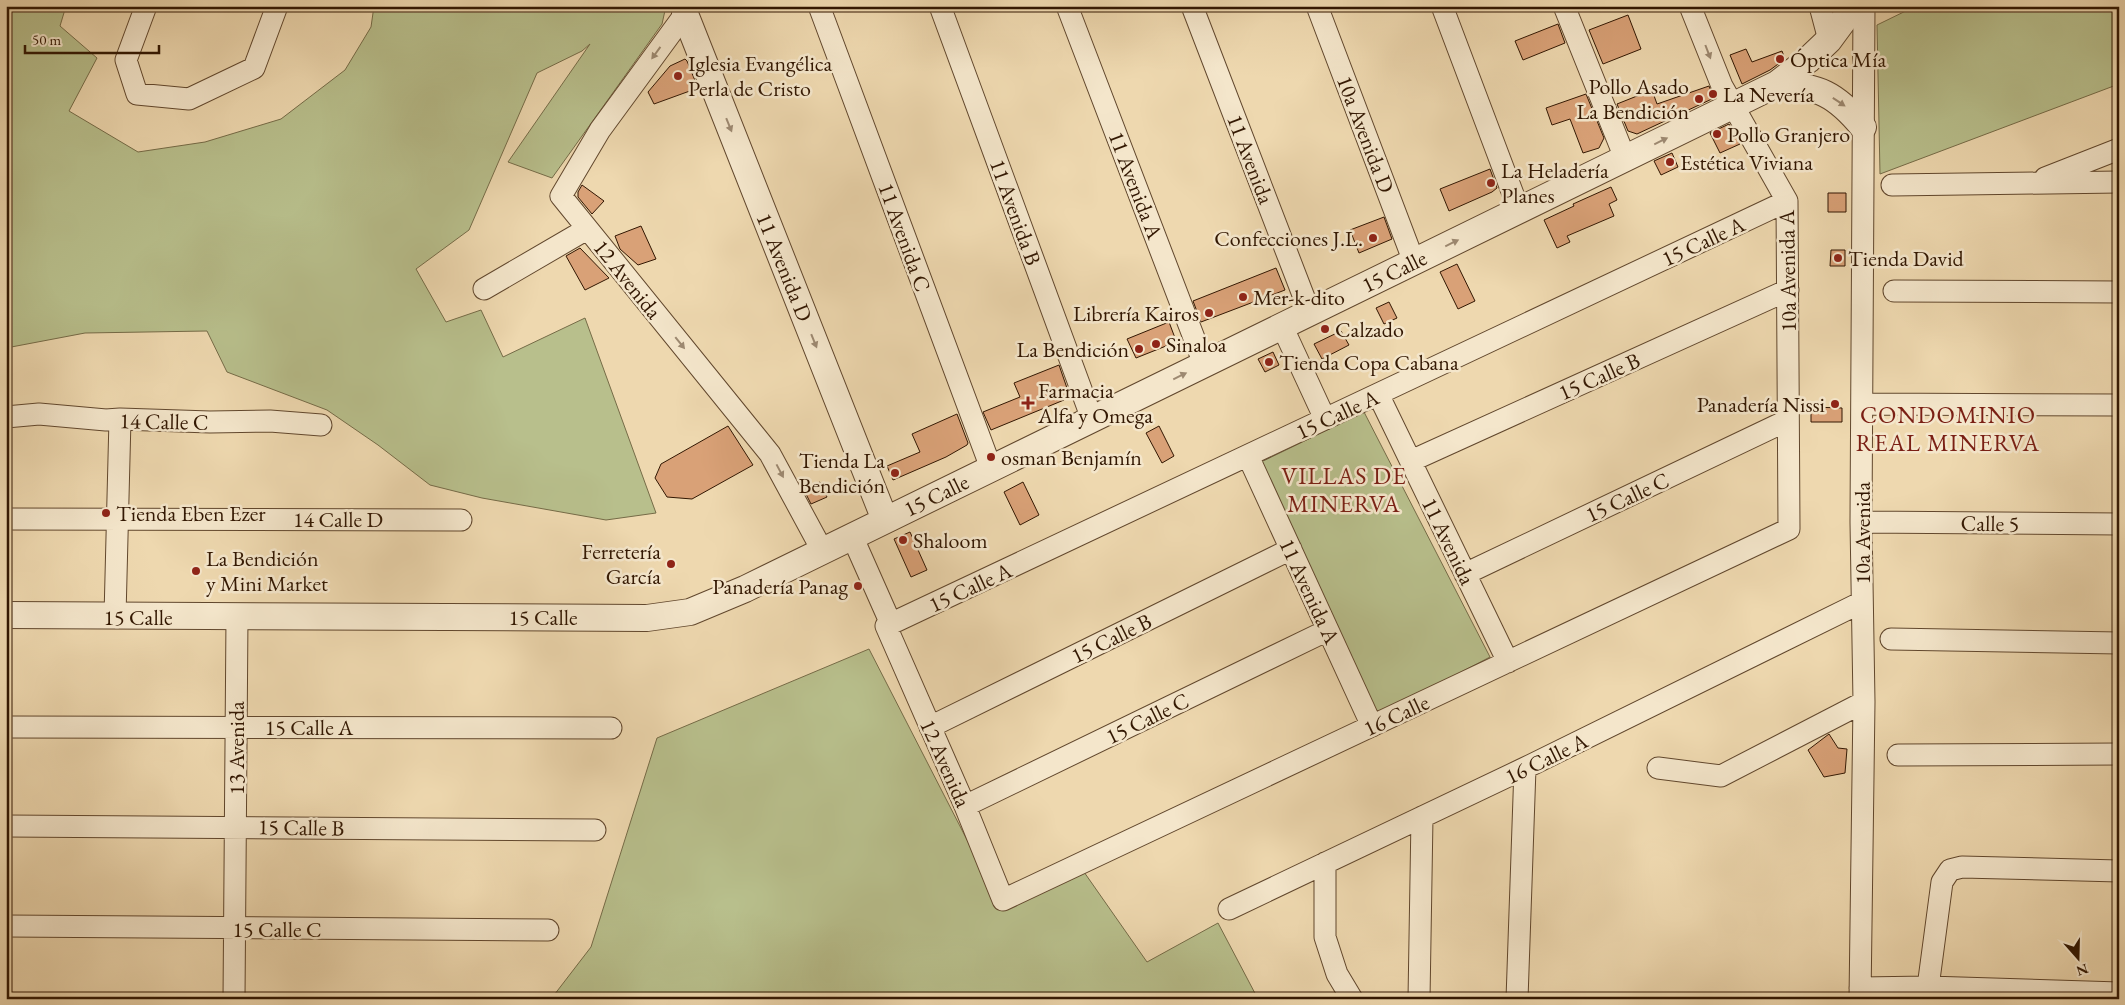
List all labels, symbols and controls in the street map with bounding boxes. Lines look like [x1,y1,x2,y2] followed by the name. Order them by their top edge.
[25,22,159,54] scale bar
[32,30,61,49] text: 50 m
[1705,44,1712,59] one-way arrow
[1790,45,1887,74] place label: Óptica Mía
[651,46,662,59] one-way arrow
[688,49,832,103] place label: Iglesia Evangélica Perla de Cristo
[1774,53,1786,65] marker: Óptica Mía
[672,70,684,82] marker: Iglesia Evangélica Perla de Cristo
[1330,71,1401,197] street label: 10a Avenida D
[1576,72,1689,126] place label: Pollo Asado La Bendición
[1723,80,1814,109] place label: La Nevería
[1707,88,1719,100] marker: La Nevería
[1693,93,1705,105] marker: Pollo Asado La Bendición
[1832,97,1846,107] one-way arrow
[1220,110,1281,208] street label: 11 Avenida
[726,117,733,132] one-way arrow
[1727,120,1850,149] place label: Pollo Granjero
[1102,127,1170,244] street label: 11 Avenida A
[1711,128,1723,140] marker: Pollo Granjero
[1654,136,1668,144] one-way arrow
[1680,148,1813,177] place label: Estética Viviana
[983,155,1048,269] street label: 11 Avenida B
[1501,156,1609,210] place label: La Heladería Planes
[1664,156,1676,168] marker: Estética Viviana
[1485,177,1497,189] marker: La Heladería Planes
[871,179,938,296] street label: 11 Avenida C
[750,209,819,326] street label: 11 Avenida D
[1657,209,1750,273] street label: 15 Calle A
[1772,209,1803,332] street label: 10a Avenida A
[1214,224,1363,253] place label: Confecciones J.L.
[1367,232,1379,244] marker: Confecciones J.L.
[587,234,669,325] street label: 12 Avenida
[1445,239,1459,247] one-way arrow
[1357,243,1432,300] street label: 15 Calle
[1848,244,1965,273] place label: Tienda David
[1832,252,1844,264] marker: Tienda David
[1253,283,1345,312] place label: Mer-k-dito
[1237,291,1249,303] marker: Mer-k-dito
[1073,299,1199,328] place label: Librería Kairos
[1203,307,1215,319] marker: Librería Kairos
[1335,315,1404,344] place label: Calzado
[1319,323,1331,335] marker: Calzado
[1166,330,1227,359] place label: Sinaloa
[811,334,819,348] one-way arrow
[1016,335,1129,364] place label: La Bendición
[674,337,685,349] one-way arrow
[1150,338,1162,350] marker: Sinaloa
[1133,343,1145,355] marker: La Bendición
[1554,346,1645,407] street label: 15 Calle B
[1279,348,1459,377] place label: Tienda Copa Cabana
[1263,356,1275,368] marker: Tienda Copa Cabana
[1173,372,1188,380] one-way arrow
[1037,376,1153,430] place label: Farmacia Alfa y Omega
[1291,382,1384,446] street label: 15 Calle A
[1697,390,1825,419] place label: Panadería Nissi
[1022,397,1034,409] marker: Farmacia Alfa y Omega
[1829,398,1841,410] marker: Panadería Nissi
[1856,399,2040,458] district label: CONDOMINIO REAL MINERVA
[119,406,209,437] street label: 14 Calle C
[1001,443,1142,472] place label: osman Benjamín
[799,446,885,500] place label: Tienda La Bendición
[985,451,997,463] marker: osman Benjamín
[1281,460,1407,519] district label: VILLAS DE MINERVA
[775,465,784,478] one-way arrow
[1581,465,1674,529] street label: 15 Calle C
[889,467,901,479] marker: Tienda La Bendición
[899,467,974,524] street label: 15 Calle
[1848,482,1877,584] street label: 10a Avenida
[1415,493,1482,590] street label: 11 Avenida
[116,499,266,528] place label: Tienda Eben Ezer
[293,505,383,534] street label: 14 Calle D
[100,507,112,519] marker: Tienda Eben Ezer
[1960,508,2019,539] street label: Calle 5
[913,526,988,555] place label: Shaloom
[897,534,909,546] marker: Shaloom
[1272,534,1347,649] street label: 11 Avenida A
[582,537,661,591] place label: Ferretería García
[206,544,328,598] place label: La Bendición y Mini Market
[924,555,1017,619] street label: 15 Calle A
[665,558,677,570] marker: Ferretería García
[190,565,202,577] marker: La Bendición y Mini Market
[712,572,848,601] place label: Panadería Panag
[852,580,864,592] marker: Panadería Panag
[103,603,173,632] street label: 15 Calle
[508,603,578,632] street label: 15 Calle
[1066,606,1156,670] street label: 15 Calle B
[1101,686,1194,751] street label: 15 Calle C
[1359,688,1434,743] street label: 16 Calle
[222,701,251,795] street label: 13 Avenida
[265,713,354,742] street label: 15 Calle A
[913,714,978,812] street label: 12 Avenida
[1500,726,1593,791] street label: 16 Calle A
[258,812,345,843] street label: 15 Calle B
[232,915,322,944] street label: 15 Calle C
[2052,932,2102,982] north arrow
[2073,960,2091,981] text: N

